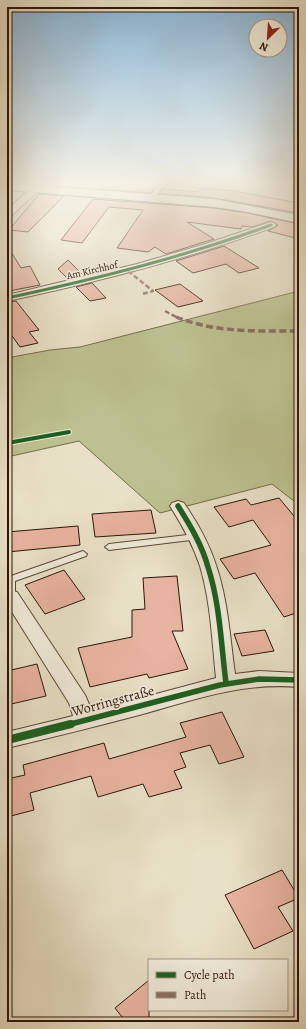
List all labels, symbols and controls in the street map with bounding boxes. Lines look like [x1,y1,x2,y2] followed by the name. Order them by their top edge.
[248,18,288,58] north arrow
[257,38,271,55] text: N
[64,257,120,282] street label: Am Kirchhof
[69,681,156,721] street label: Worringstraße
[148,959,288,1011] legend
[184,967,235,983] text: Cycle path
[184,987,207,1003] text: Path

